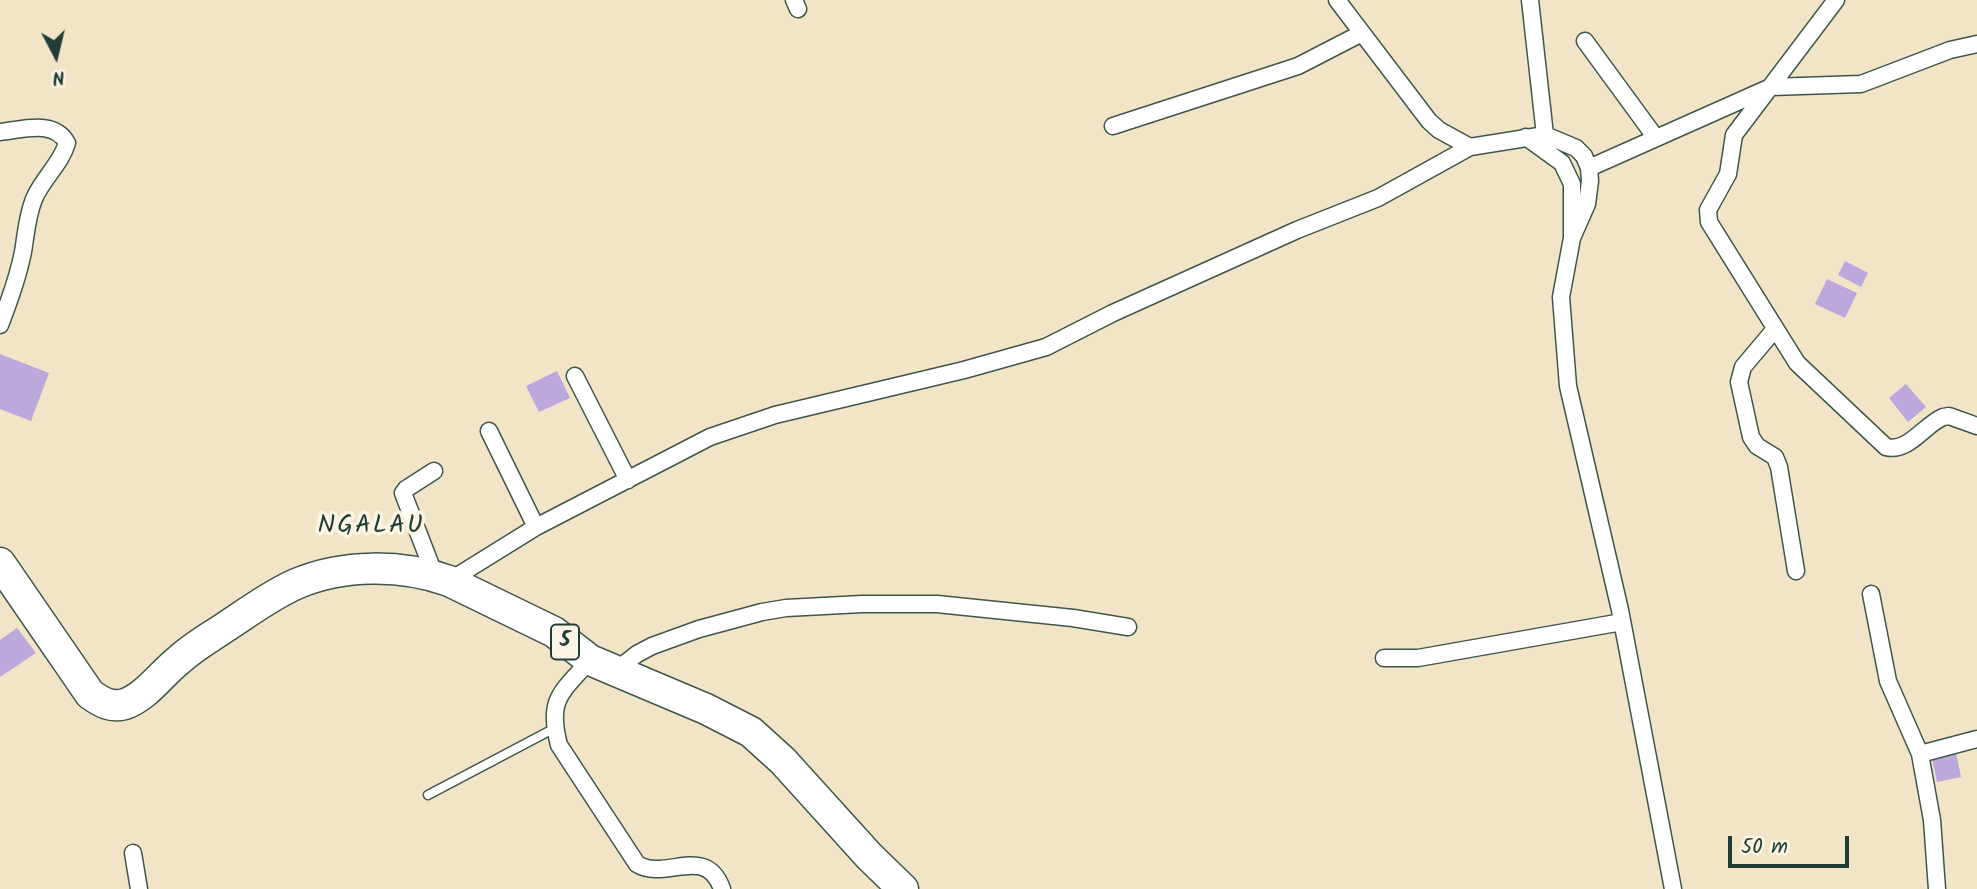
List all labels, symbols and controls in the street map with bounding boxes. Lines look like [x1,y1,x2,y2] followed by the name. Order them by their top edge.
[21,21,91,91] north arrow
[51,61,66,92] text: N
[318,512,424,544] district label: NGALAU
[551,624,579,660] road number: 5
[1732,822,1853,866] scale bar
[1741,831,1788,864] text: 50 m

